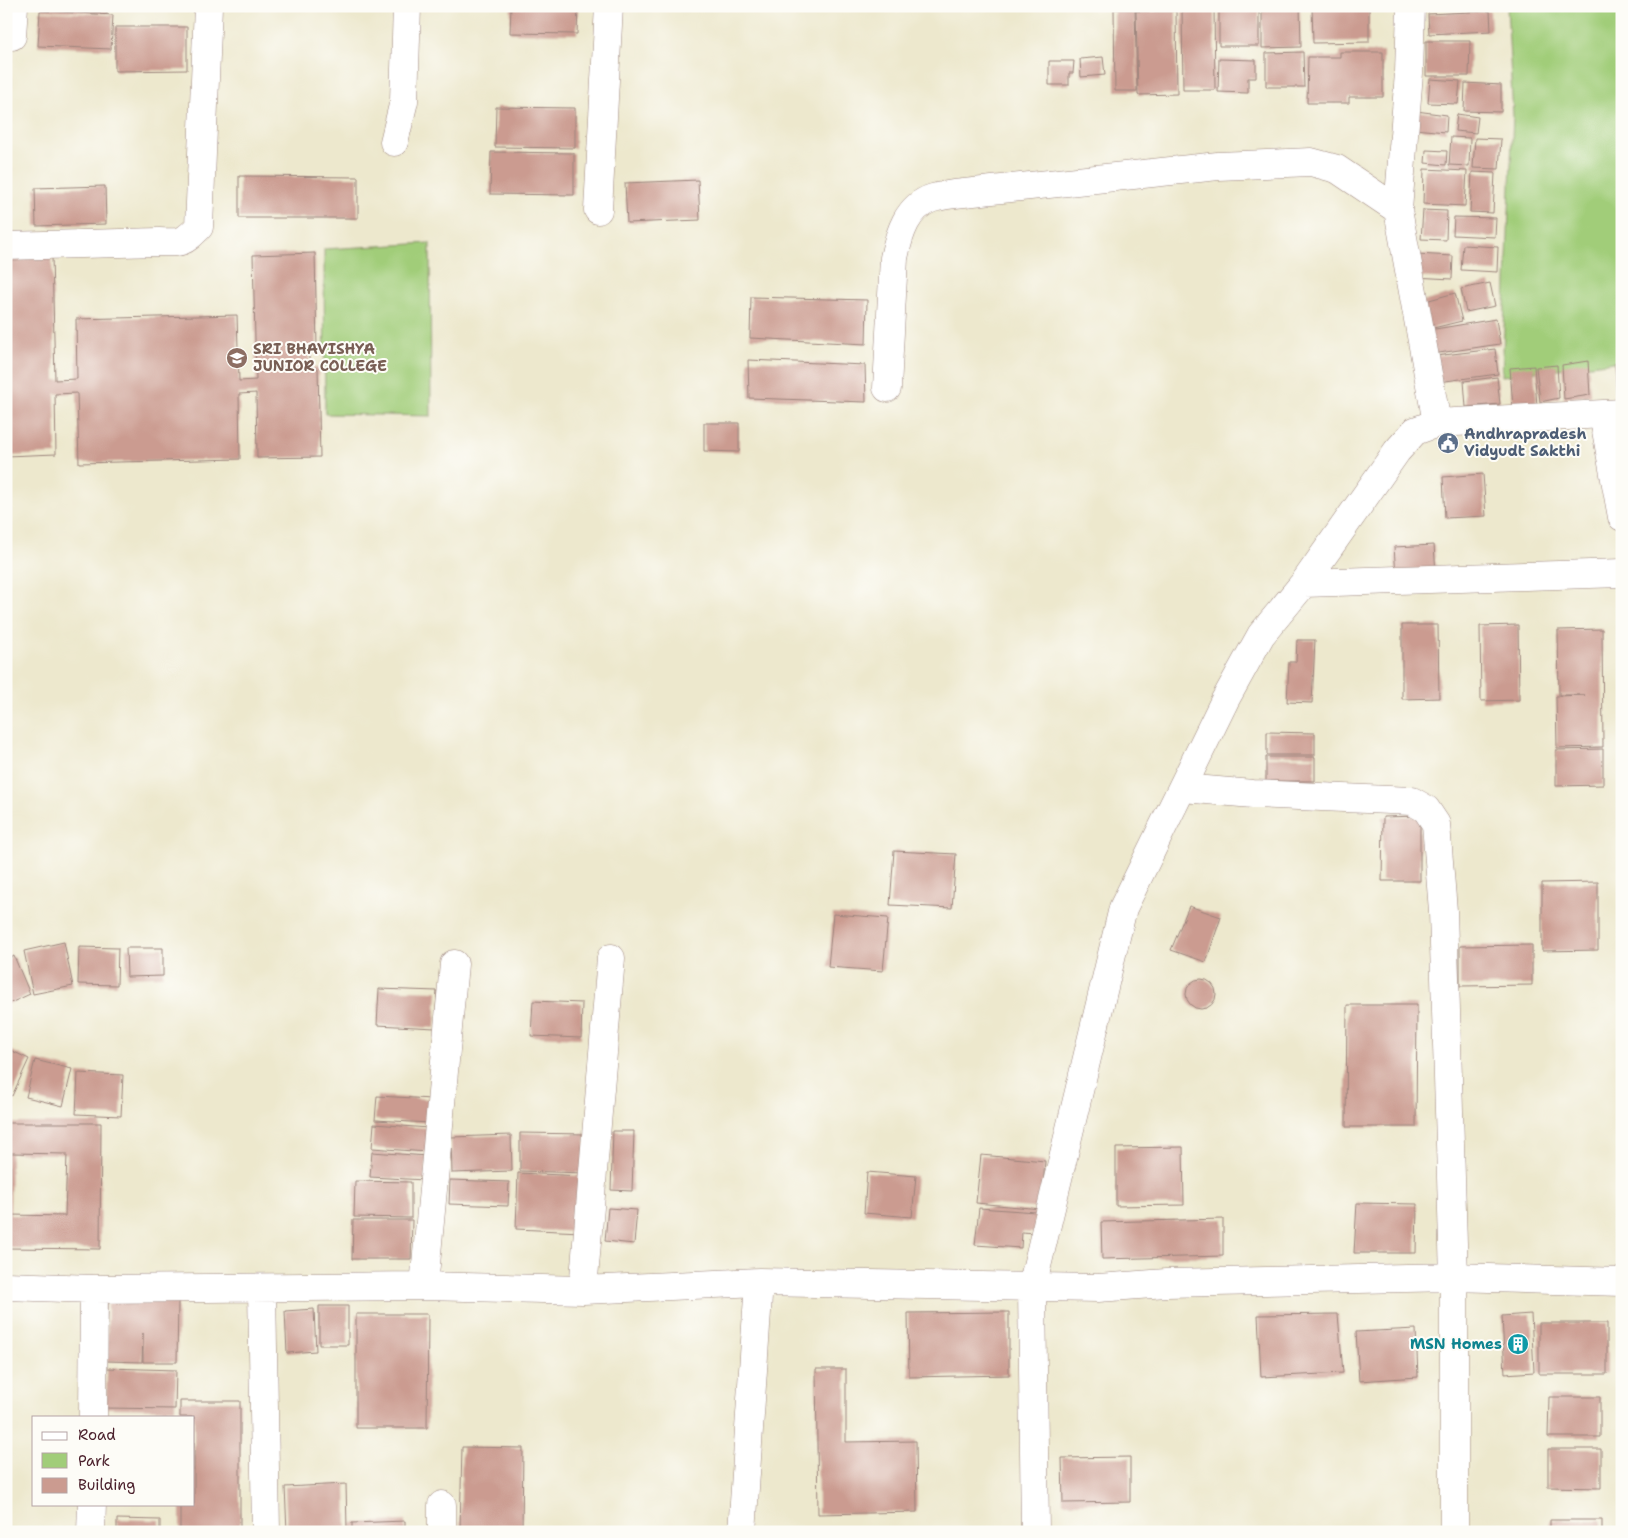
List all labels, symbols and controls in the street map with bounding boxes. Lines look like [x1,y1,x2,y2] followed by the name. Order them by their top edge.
[253,339,387,376] place label: SRI BHAVISHYA JUNIOR COLLEGE
[225,346,249,370] school or university icon: SRI BHAVISHYA JUNIOR COLLEGE
[1464,424,1586,461] place label: Andhrapradesh Vidyudt Sakthi
[1436,431,1460,455] public building icon: Andhrapradesh Vidyudt Sakthi
[1506,1332,1530,1356] building icon: MSN Homes
[1410,1334,1502,1354] place label: MSN Homes
[32,1416,195,1506] legend
[78,1425,116,1445] text: Road
[78,1451,110,1471] text: Park
[78,1475,135,1495] text: Building

